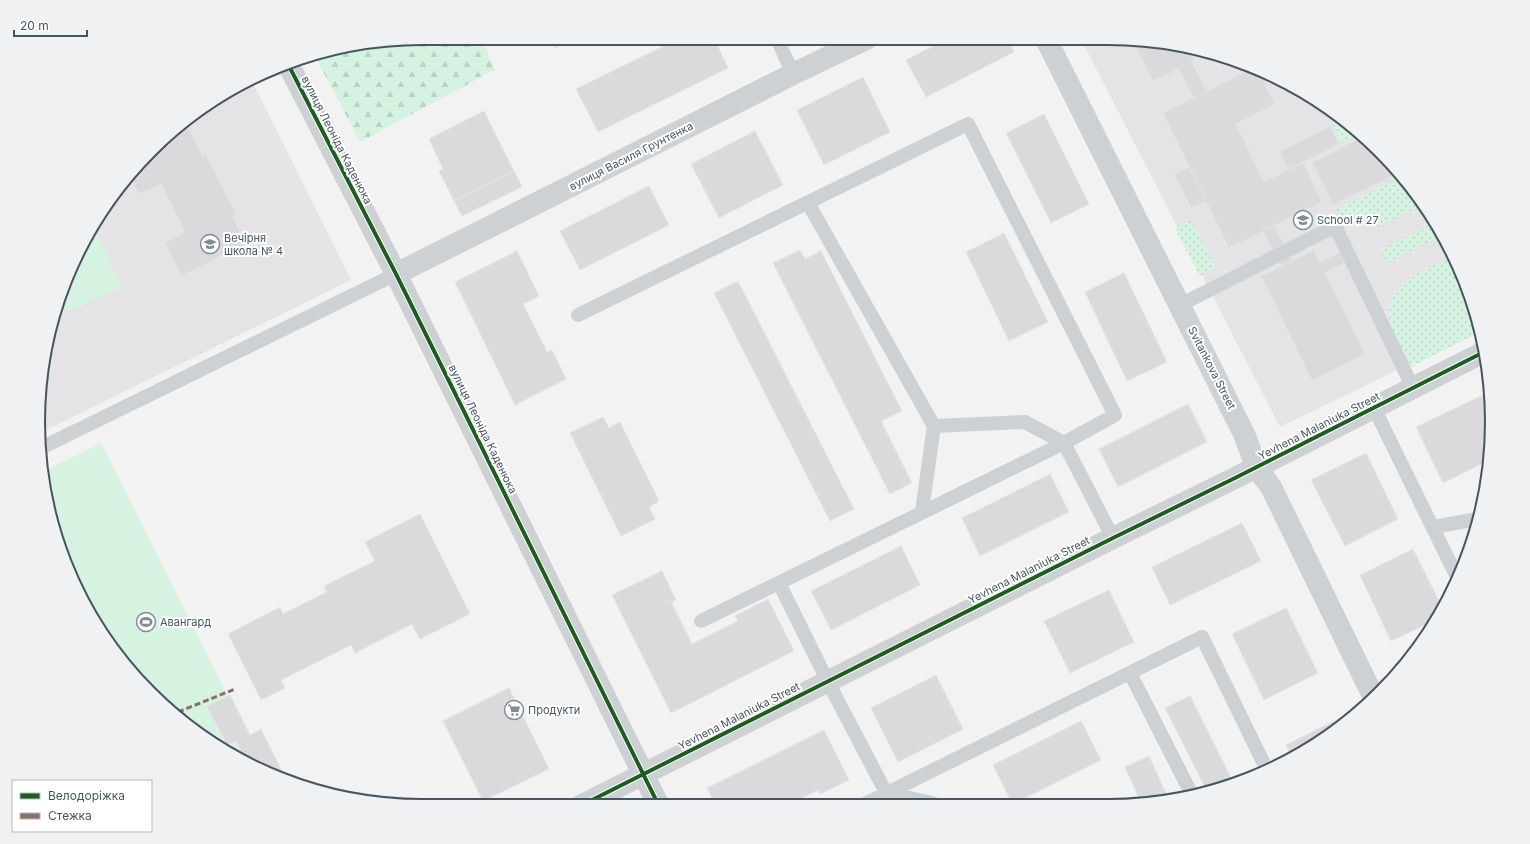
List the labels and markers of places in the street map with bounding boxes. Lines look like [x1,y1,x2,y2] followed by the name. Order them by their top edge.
[1292,209,1314,231] school or university icon: School # 27
[1317,213,1379,227] place label: School # 27
[224,231,283,258] place label: Вечірня школа № 4
[199,233,221,255] school or university icon: Вечірня школа № 4
[135,611,157,633] sports icon: Авангард
[160,615,211,629] place label: Авангард
[503,699,525,721] supermarket icon: Продукти
[528,703,580,717] place label: Продукти

